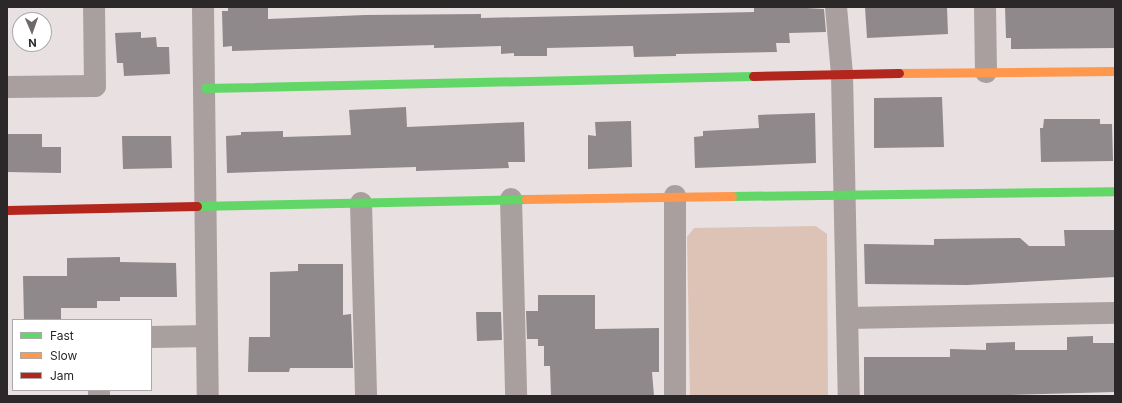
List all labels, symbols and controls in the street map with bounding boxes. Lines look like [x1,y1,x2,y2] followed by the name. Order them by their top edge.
[12,12,52,52] north arrow
[28,36,37,50] text: N
[12,319,152,391] legend
[50,328,74,343] text: Fast
[50,348,77,363] text: Slow
[50,368,74,383] text: Jam

